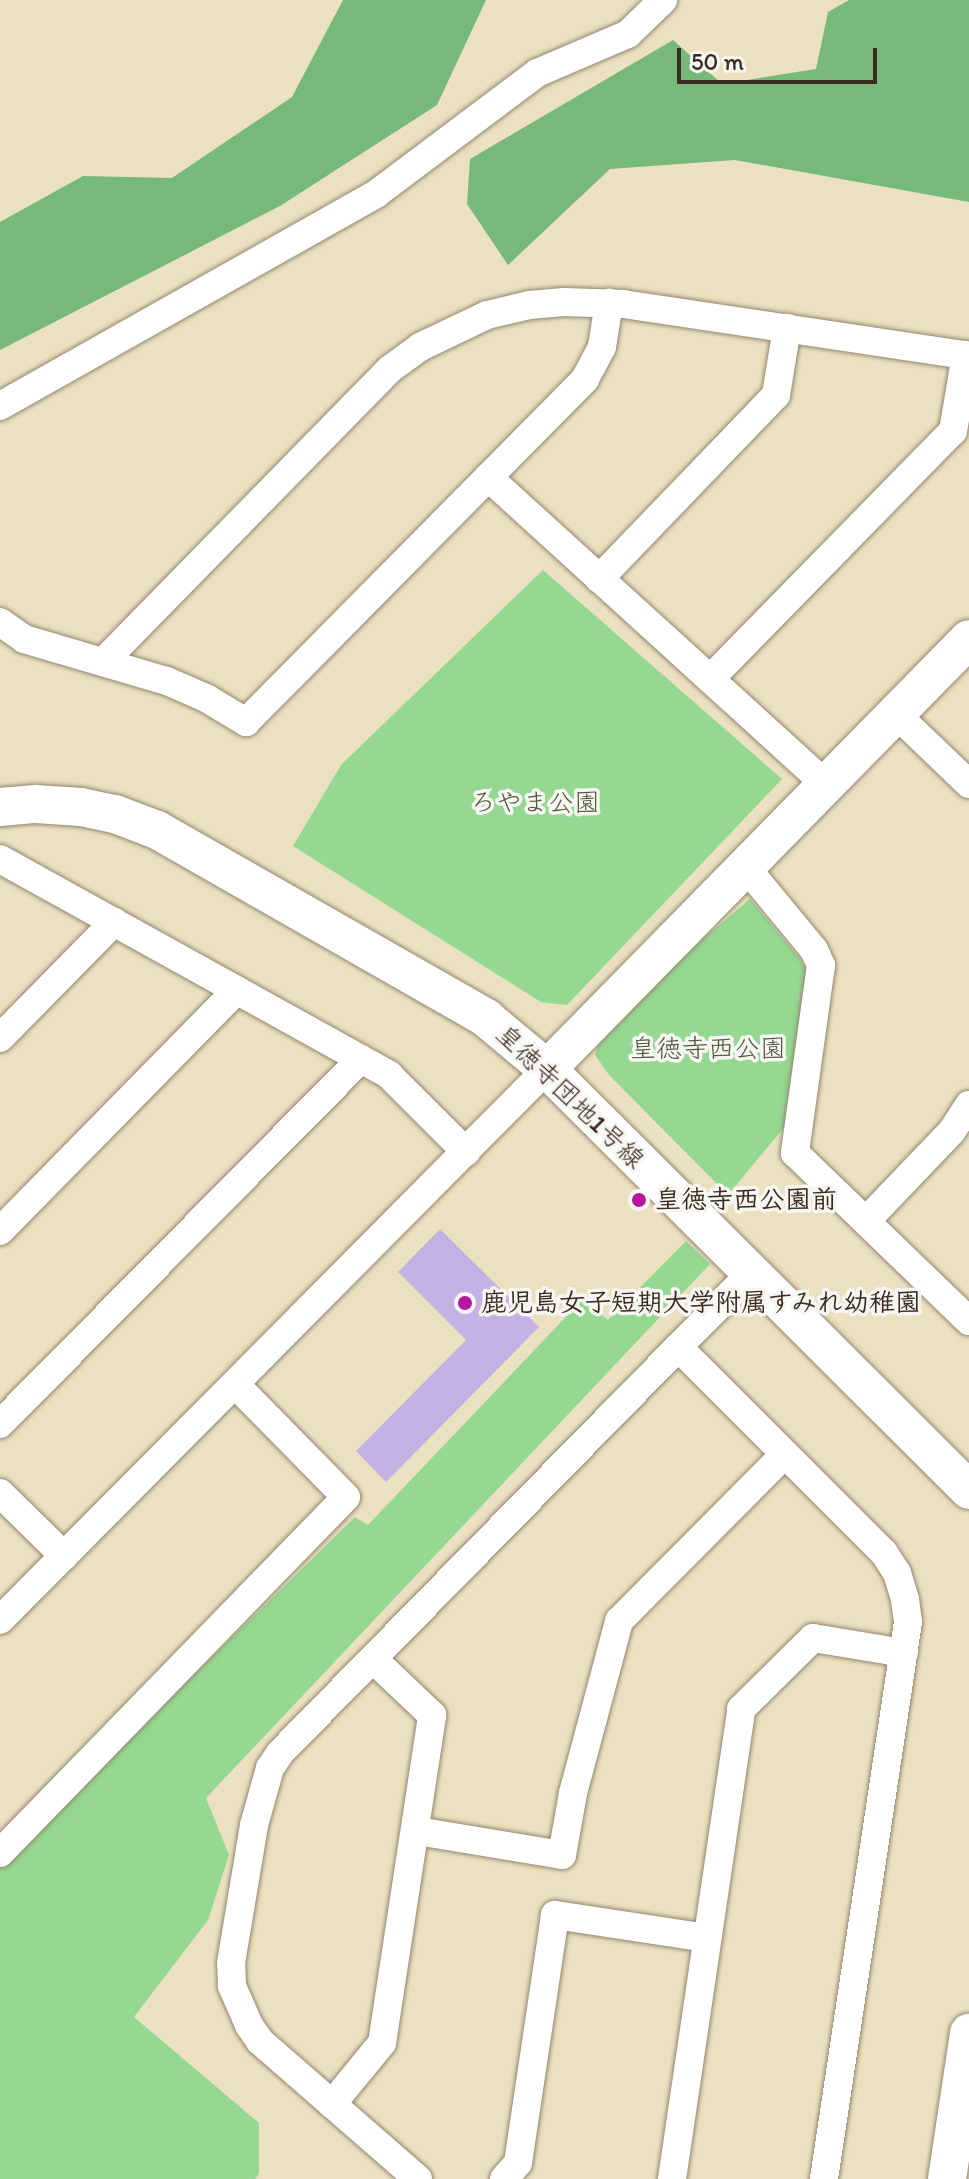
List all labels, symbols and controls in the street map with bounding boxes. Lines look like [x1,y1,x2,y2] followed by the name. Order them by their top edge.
[681,32,881,82] scale bar
[691,47,744,76] text: 50 m
[470,787,600,819] park label: ろやま公園
[489,1018,651,1176] street label: 皇徳寺団地1号線
[630,1033,786,1065] park label: 皇徳寺西公園
[655,1184,837,1216] place label: 皇徳寺西公園前
[630,1191,648,1209] marker: 皇徳寺西公園前
[481,1287,923,1319] place label: 鹿児島女子短期大学附属すみれ幼稚園
[456,1294,474,1312] marker: 鹿児島女子短期大学附属すみれ幼稚園

